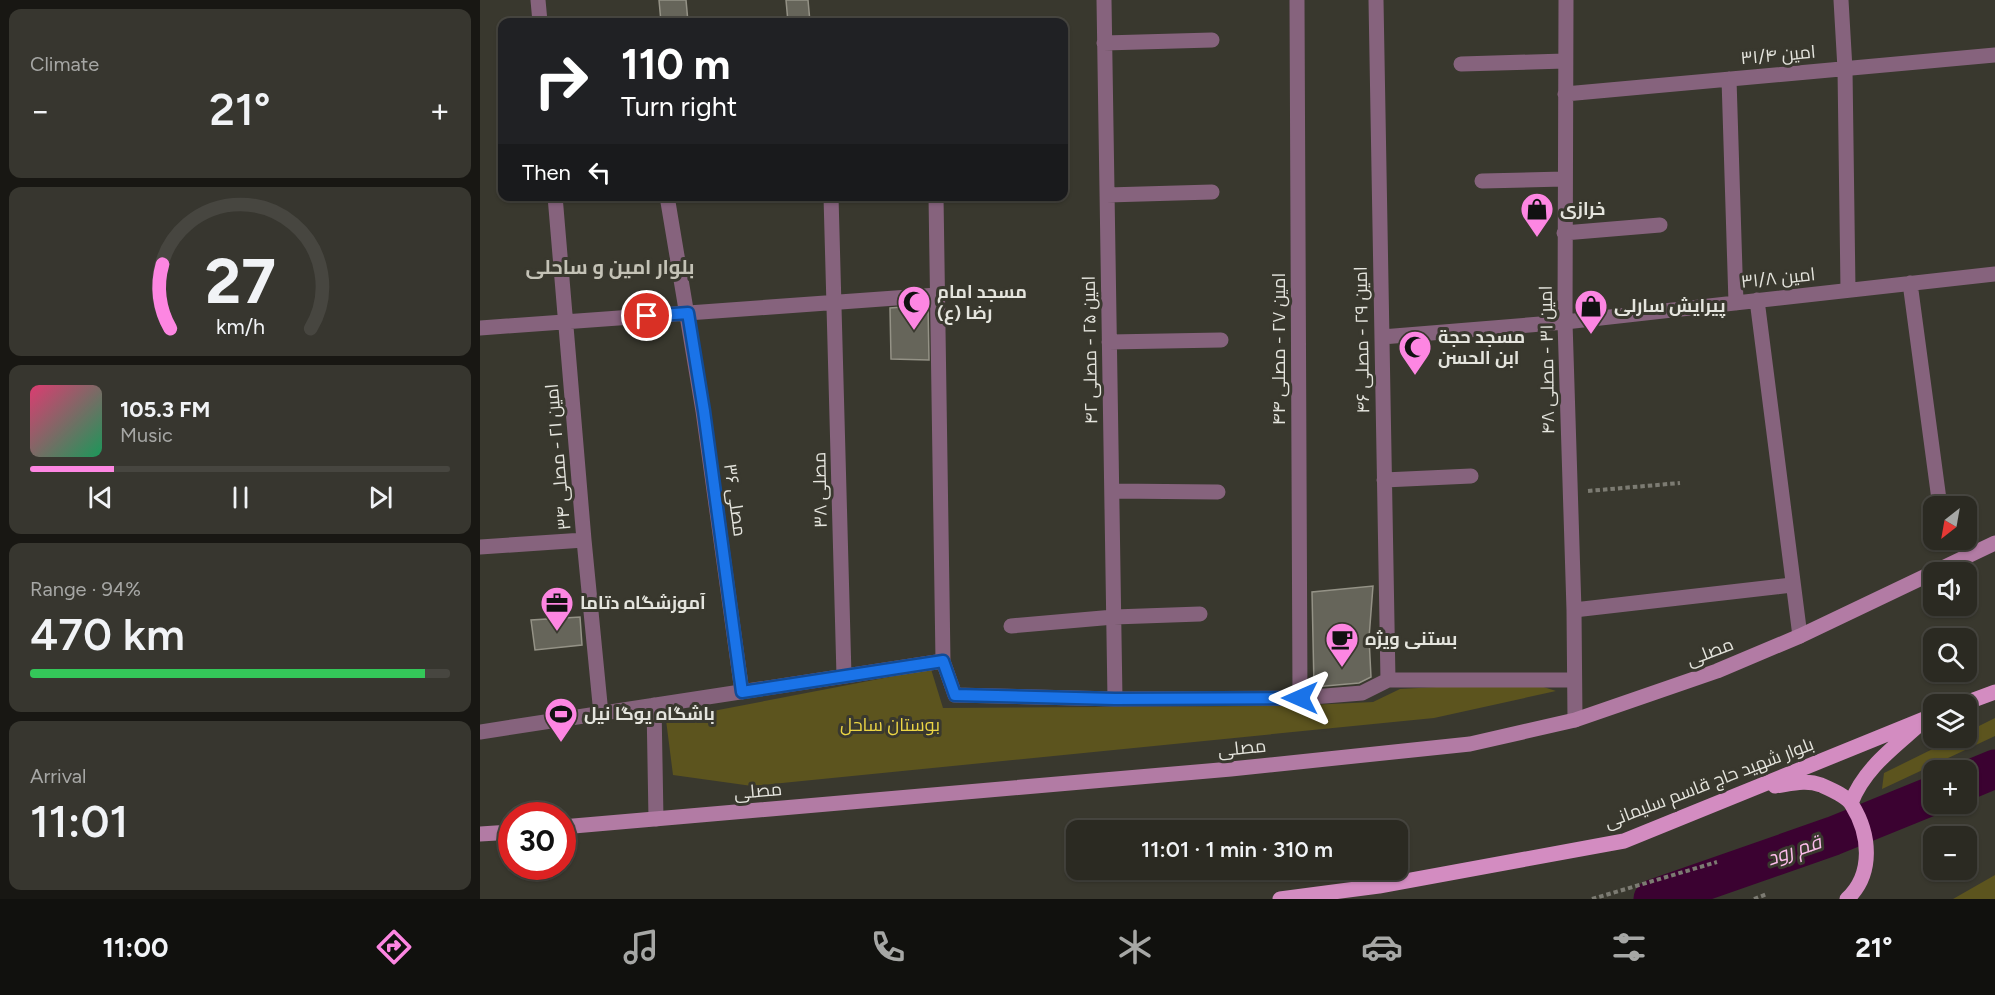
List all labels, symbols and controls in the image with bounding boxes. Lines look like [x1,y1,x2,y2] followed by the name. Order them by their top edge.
[621,39,730,90] text: 110 m
[1739,41,1817,69] street label: امین ۳۱/۴
[522,42,600,120] icon: right
[30,52,99,76] text: Climate
[209,82,271,136] text: 21°
[621,90,737,123] text: Turn right
[30,91,51,130] text: −
[429,91,450,130] text: +
[583,156,616,189] icon: left
[522,159,571,186] text: Then
[1519,191,1555,238] shop icon: خرازی
[1560,198,1605,220] place label: خرازی
[205,244,275,319] text: 27
[525,255,695,279] district label: بلوار امین و ساحلی
[1740,263,1816,293] street label: امین ۳۱/۸
[1350,266,1374,414] street label: امین ۲۹ - مصلی ۴۶
[1268,273,1290,425] street label: امین ۲۷ - مصلی ۴۴
[1078,275,1102,425] street label: امین ۲۵ - مصلی ۴۲
[937,281,1027,325] place label: مسجد امام رضا (ع)
[896,284,932,331] mosque icon: مسجد امام رضا (ع)
[1535,285,1559,435] street label: امین ۳۱ - مصلی ۴۸
[1573,288,1609,335] shop icon: پیرایش سارلی
[621,290,672,341] pin
[1614,295,1726,318] place label: پیرایش سارلی
[630,299,663,332] icon: arrive
[216,314,264,339] text: km/h
[1438,326,1525,369] place label: مسجد حجة ابن الحسن
[1397,329,1433,376] mosque icon: مسجد حجة ابن الحسن
[541,383,575,531] street label: امین ۲۱ - مصلی ۳۴
[120,396,210,423] text: 105.3 FM
[120,423,173,447] text: Music
[808,452,832,528] street label: مصلی ۳۸
[719,462,751,538] street label: مصلی ۳۶
[84,481,117,514] icon: previous
[224,481,257,514] icon: pause
[364,481,397,514] icon: next
[1923,496,1977,550] north arrow
[1923,496,1977,880] map controls
[1923,562,1977,616] button: sound
[30,577,141,601] text: Range · 94%
[539,585,575,632] office icon: آموزشگاه دتاما
[580,592,706,614] place label: آموزشگاه دتاما
[30,607,185,661] text: 470 km
[1324,621,1360,668] cafe icon: بستنی ویژه
[1365,628,1457,650] place label: بستنی ویژه
[1923,628,1977,682] button: search
[1683,633,1737,671] street label: مصلی
[1268,666,1332,730] position arrow
[1923,694,1977,748] button: layers
[543,696,579,743] sports icon: باشگاه یوگا نیل
[584,703,715,725] place label: باشگاه یوگا نیل
[840,714,940,736] park label: بوستان ساحل
[1601,733,1817,834] street label: بلوار شهید حاج قاسم سلیمانی
[1217,735,1267,761] street label: مصلی
[1923,760,1977,814] button: +
[30,764,86,788] text: Arrival
[733,778,783,804] street label: مصلی
[30,794,128,848] text: 11:01
[498,802,576,880] speed limit sign: 30
[1923,826,1977,880] button: −
[1764,829,1827,872] water label: قم رود
[1141,836,1333,863] text: 11:01 · 1 min · 310 m
[373,926,415,968] icon: directions
[620,926,662,968] icon: music
[867,926,909,968] icon: phone
[1114,926,1156,968] icon: climate
[1361,926,1403,968] icon: car
[1608,926,1650,968] icon: filters
[102,931,168,964] text: 11:00
[1855,931,1892,964] text: 21°

